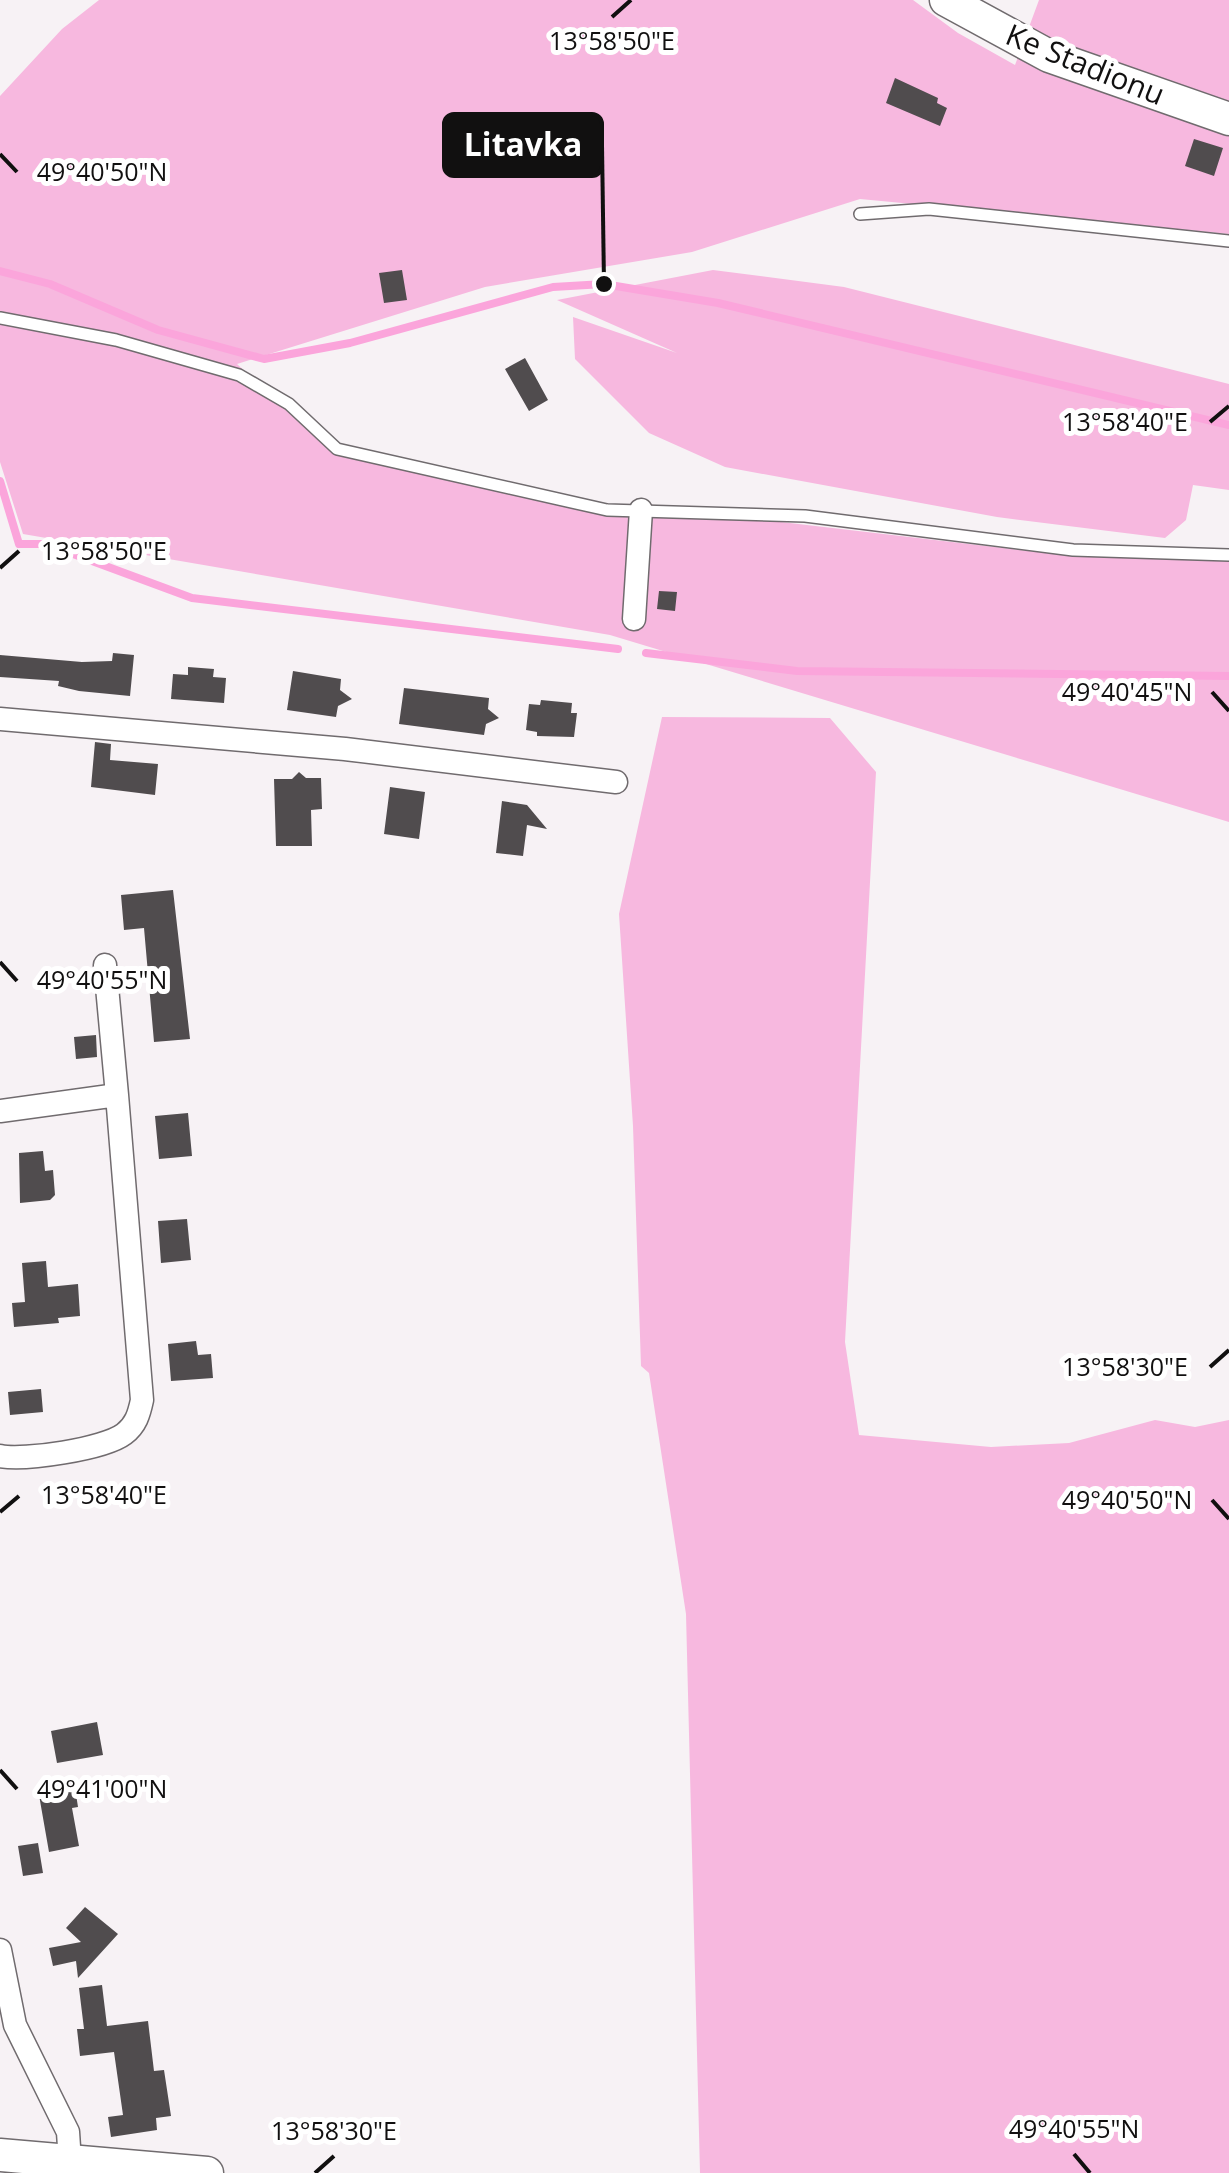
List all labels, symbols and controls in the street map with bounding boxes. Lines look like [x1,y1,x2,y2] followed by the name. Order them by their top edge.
[1000,13,1171,114] street label: Ke Stadionu
[549,23,675,57] text: 13°58'50"E
[444,114,602,176] callout: Litavka
[464,122,582,165] text: Litavka
[37,154,167,188] text: 49°40'50"N
[1062,404,1188,438] text: 13°58'40"E
[41,533,167,567] text: 13°58'50"E
[1062,674,1192,708] text: 49°40'45"N
[37,962,167,996] text: 49°40'55"N
[1062,1349,1188,1383] text: 13°58'30"E
[41,1477,167,1511] text: 13°58'40"E
[1062,1482,1192,1516] text: 49°40'50"N
[37,1771,167,1805] text: 49°41'00"N
[1009,2111,1139,2145] text: 49°40'55"N
[271,2113,397,2147] text: 13°58'30"E

